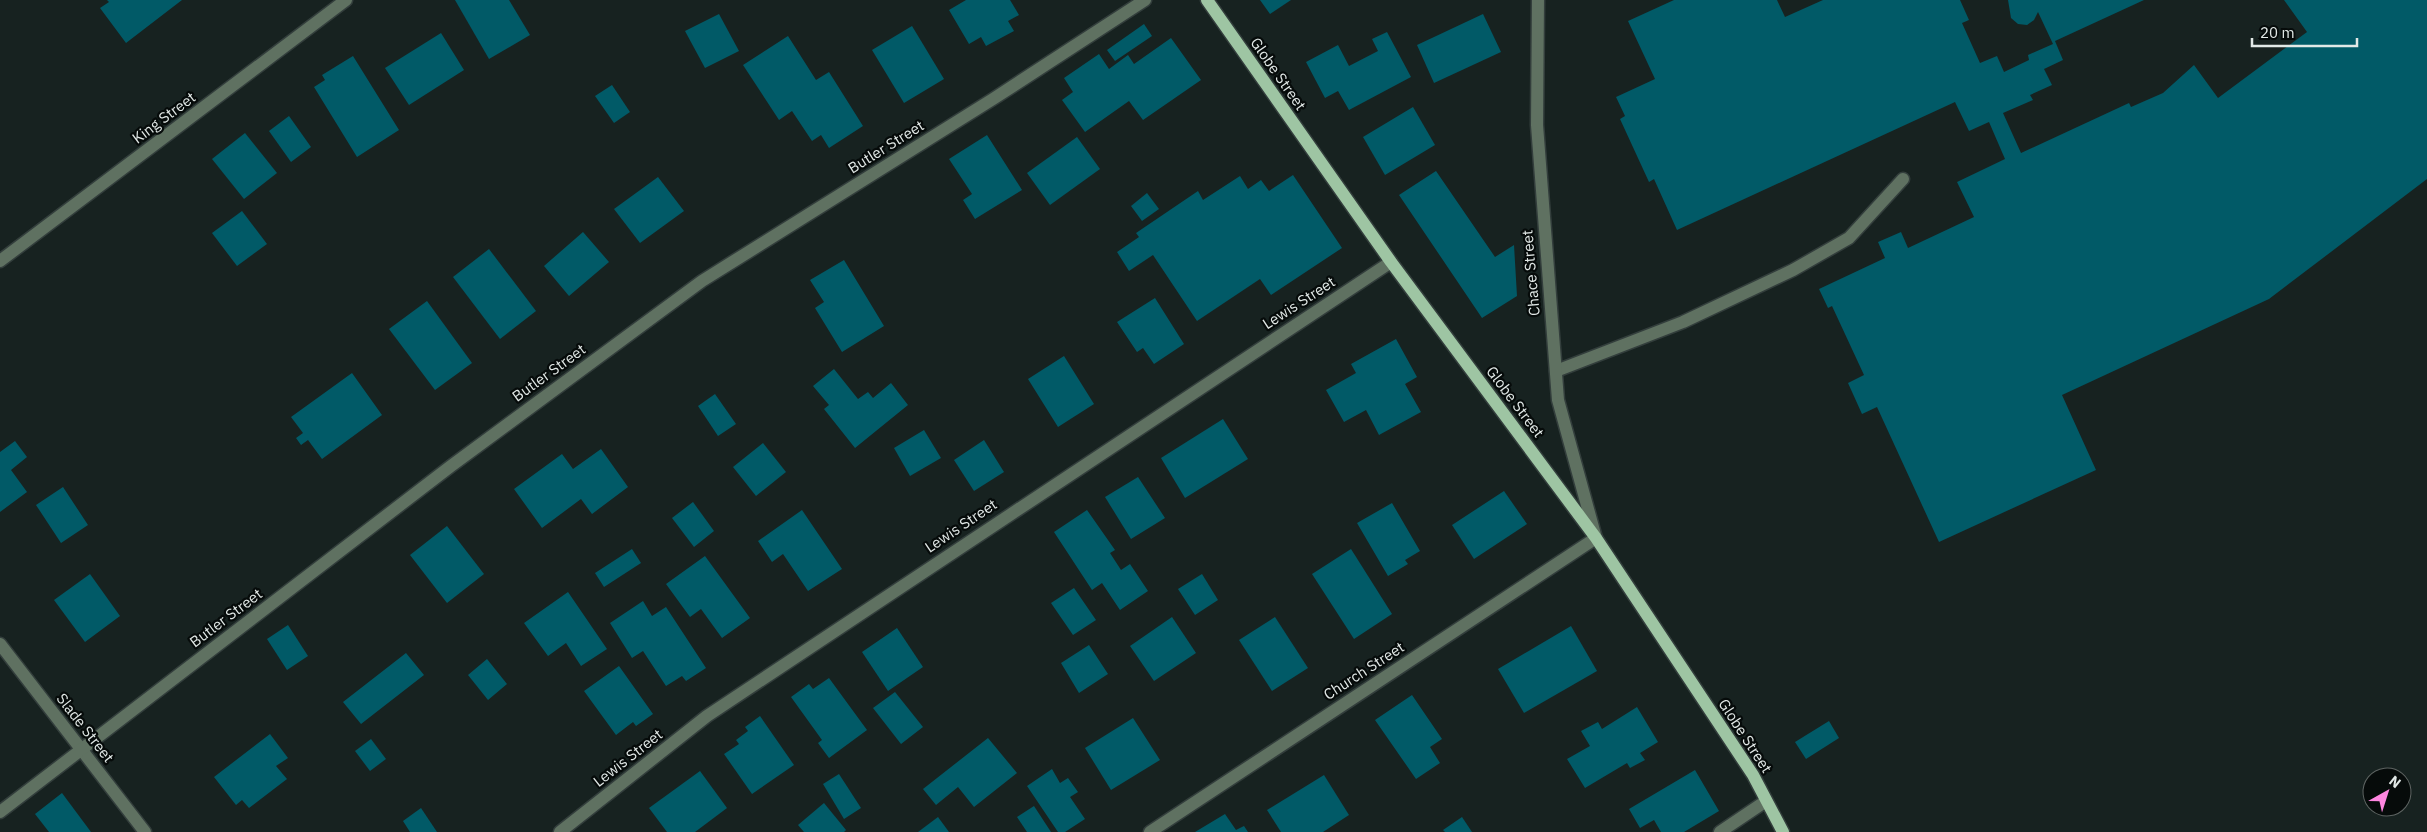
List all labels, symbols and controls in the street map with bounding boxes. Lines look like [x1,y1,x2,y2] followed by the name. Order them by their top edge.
[2252,15,2357,47] scale bar
[2260,23,2295,42] text: 20 m
[1246,34,1310,114] street label: Globe Street
[128,88,199,148] street label: King Street
[844,116,927,177] street label: Butler Street
[1517,229,1544,317] street label: Chace Street
[1259,272,1339,333] street label: Lewis Street
[508,340,589,406] street label: Butler Street
[1482,362,1548,441] street label: Globe Street
[921,495,1000,557] street label: Lewis Street
[186,584,266,651] street label: Butler Street
[1320,637,1408,704] street label: Church Street
[53,689,118,766] street label: Slade Street
[1714,695,1776,776] street label: Globe Street
[589,725,666,791] street label: Lewis Street
[2362,767,2412,817] north arrow
[2386,772,2405,792] text: N

